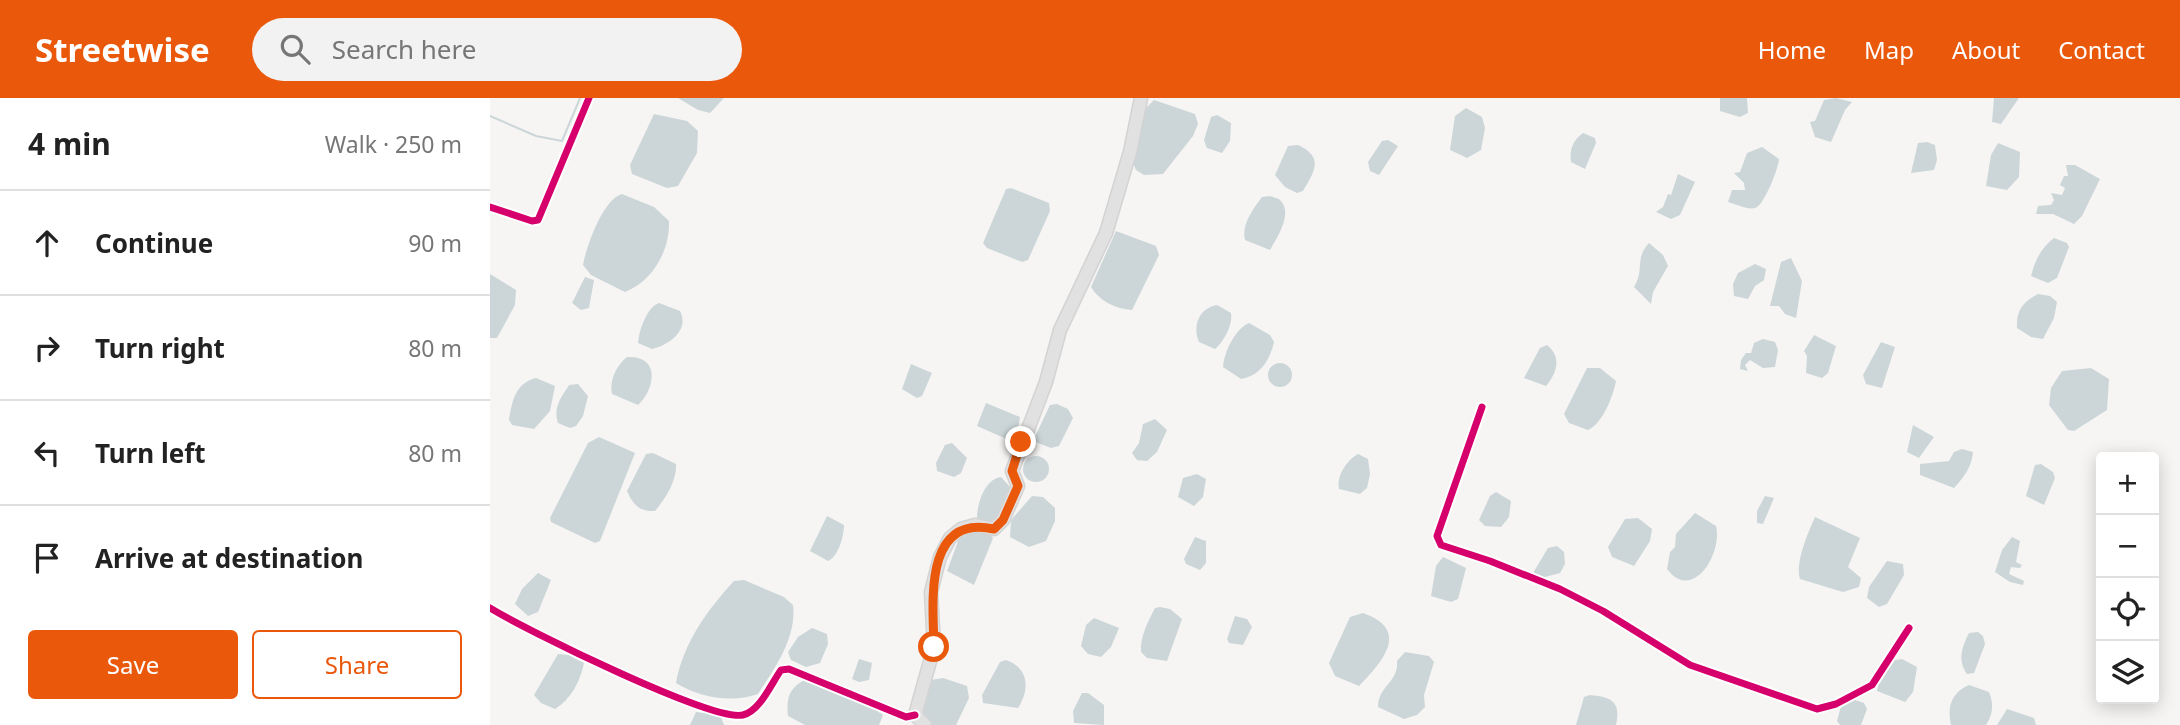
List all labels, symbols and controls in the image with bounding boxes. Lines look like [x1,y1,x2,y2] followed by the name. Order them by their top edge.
[252,18,742,81] search box
[35,27,210,72] text: Streetwise
[276,30,314,68] icon: search
[332,31,476,67] text: Search here
[1758,33,1826,66] text: Home
[1864,33,1914,66] text: Map
[1952,33,2020,66] text: About
[2058,33,2145,66] text: Contact
[28,123,111,164] text: 4 min
[325,128,462,160] text: Walk · 250 m
[28,224,66,262] icon: ahead
[95,225,213,261] text: Continue
[408,227,462,259] text: 90 m
[28,329,66,367] icon: right
[95,330,225,366] text: Turn right
[408,332,462,364] text: 80 m
[1005,426,1036,457] route end
[28,434,66,472] icon: left
[95,435,206,471] text: Turn left
[408,437,462,469] text: 80 m
[2096,452,2159,704] map controls
[2096,452,2159,515] button: +
[2096,515,2159,578] button: −
[28,539,66,577] icon: arrive
[95,540,364,576] text: Arrive at destination
[2096,578,2159,641] button: locate
[28,630,238,699] button: Save
[252,630,462,699] button: Share
[918,631,949,662] route start
[2096,641,2159,704] button: layers

